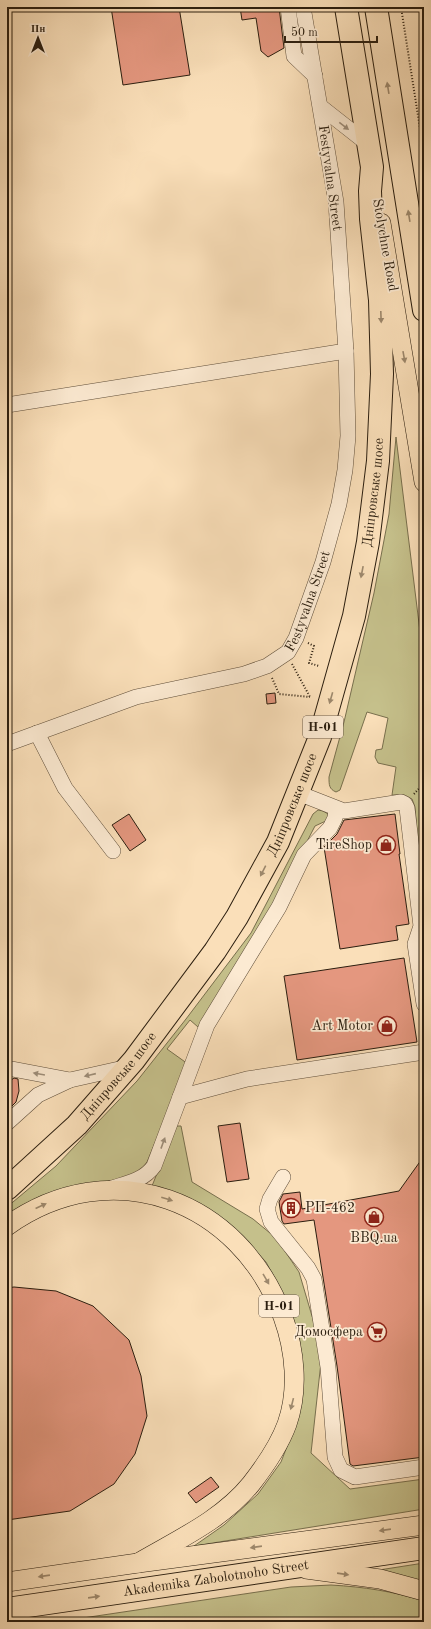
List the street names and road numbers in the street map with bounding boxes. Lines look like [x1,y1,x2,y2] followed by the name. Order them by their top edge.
[316,124,344,232] street label: Festyvalna Street
[370,198,400,292] street label: Stolychne Road
[360,437,386,548] street label: Дніпровське шосе
[283,549,333,654] street label: Festyvalna Street
[303,716,343,738] road number: Н-01
[265,751,320,859] street label: Дніпровське шосе
[78,1030,159,1123] street label: Дніпровське шосе
[259,1295,299,1317] road number: Н-01
[122,1558,310,1599] street label: Akademika Zabolotnoho Street

